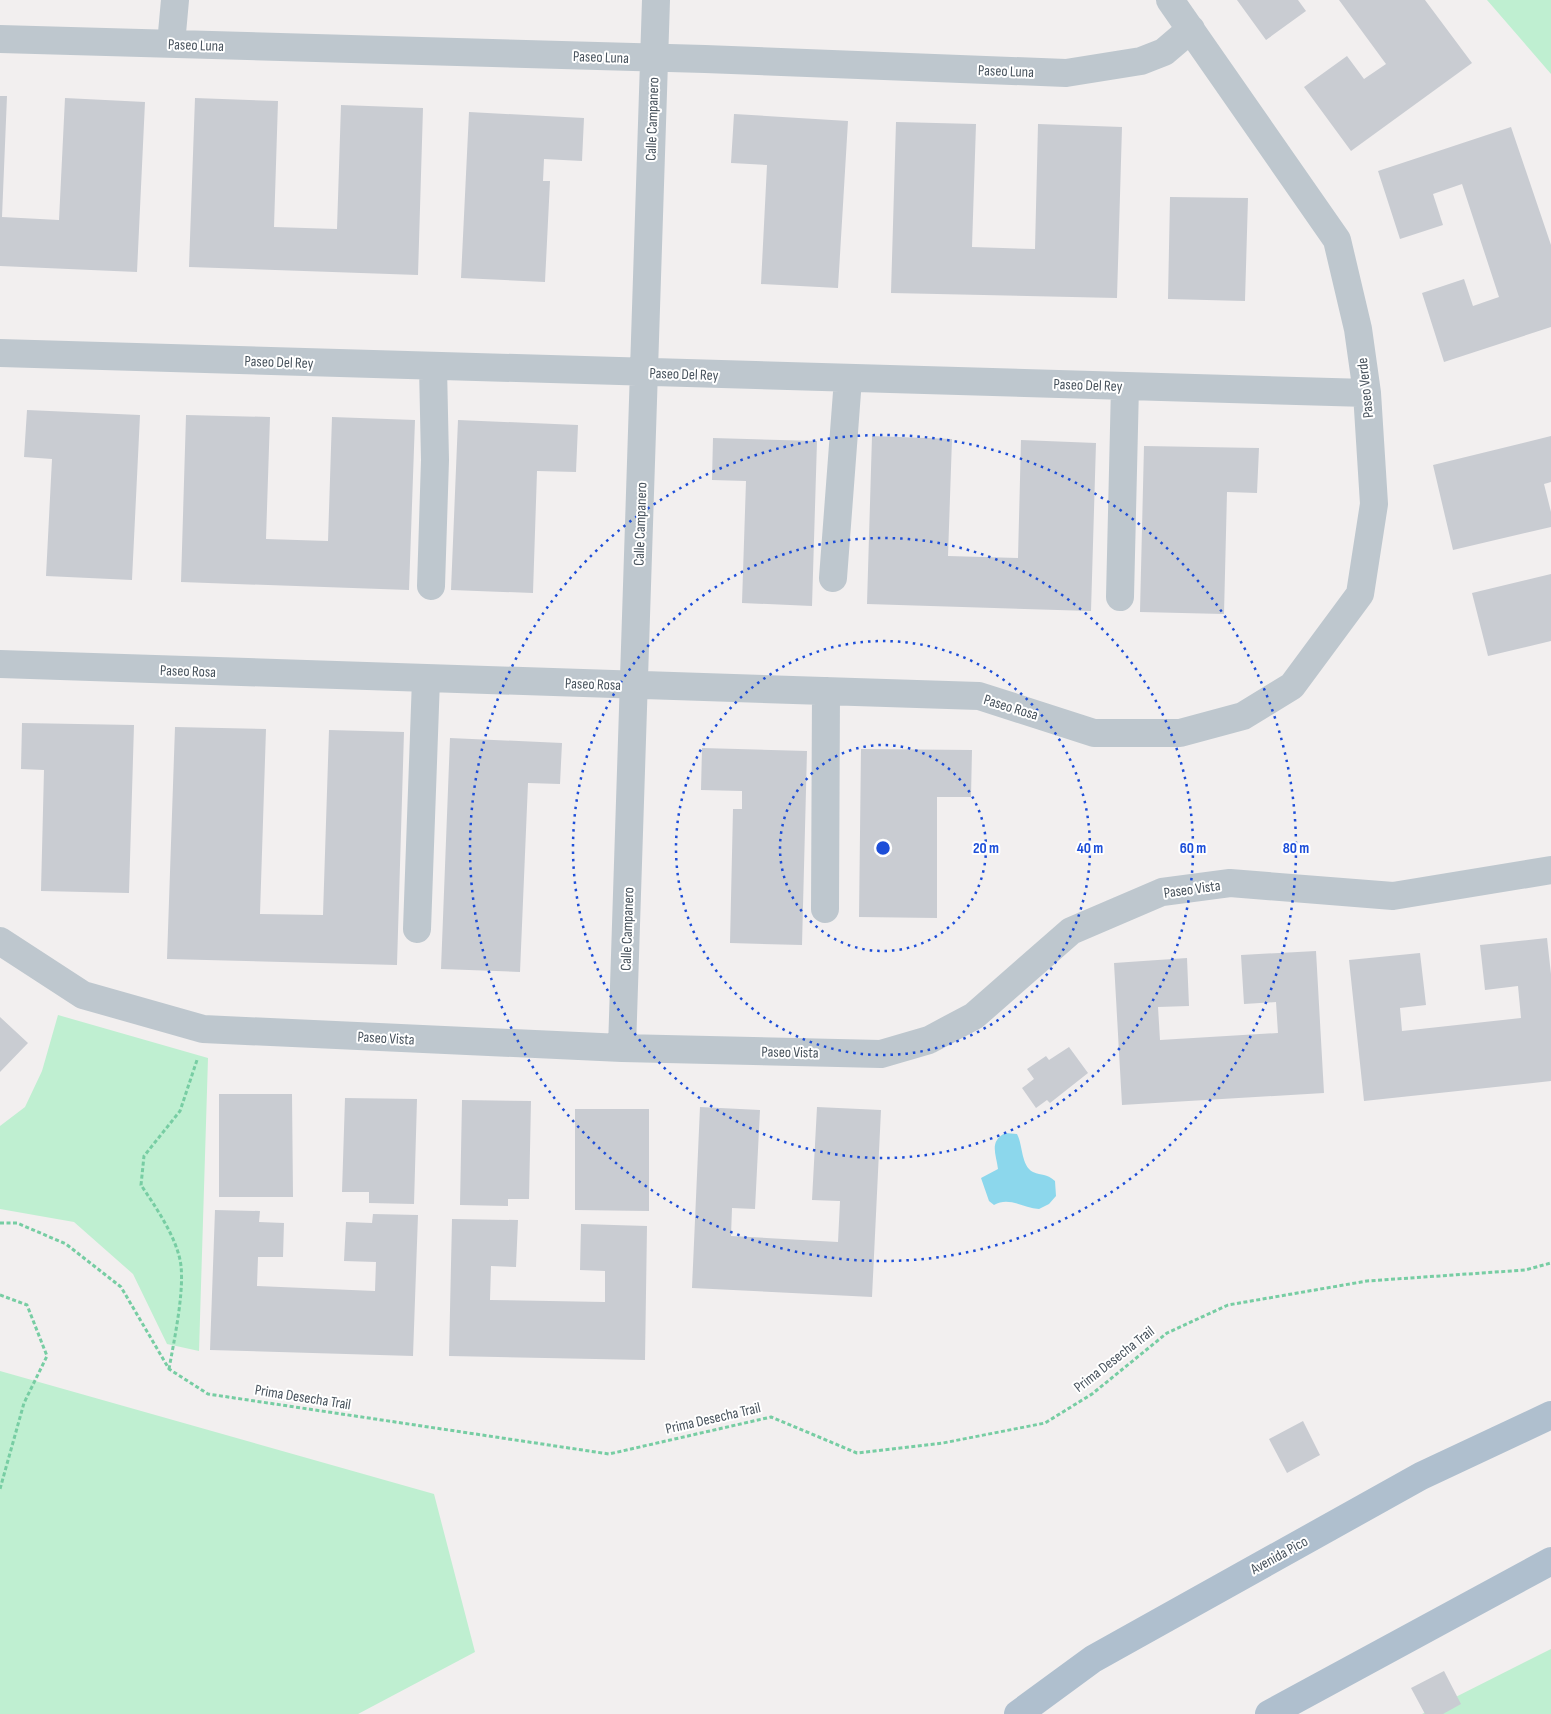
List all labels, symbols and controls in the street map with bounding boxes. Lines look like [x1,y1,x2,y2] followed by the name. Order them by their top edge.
[168,35,224,56] street label: Paseo Luna
[573,47,629,68] street label: Paseo Luna
[978,61,1034,82] street label: Paseo Luna
[642,77,663,161] street label: Calle Campanero
[244,352,314,373] street label: Paseo Del Rey
[1353,357,1378,419] street label: Paseo Verde
[649,364,719,385] street label: Paseo Del Rey
[1053,375,1123,396] street label: Paseo Del Rey
[630,482,651,566] street label: Calle Campanero
[160,661,217,682] street label: Paseo Rosa
[565,674,622,695] street label: Paseo Rosa
[981,690,1041,725] street label: Paseo Rosa
[874,839,892,857] centre of rings
[973,839,999,858] text: 20 m
[1077,839,1103,858] text: 40 m
[1180,839,1206,858] text: 60 m
[1283,839,1309,858] text: 80 m
[1162,876,1222,903] street label: Paseo Vista
[617,887,638,971] street label: Calle Campanero
[357,1028,415,1049] street label: Paseo Vista
[761,1043,819,1063] street label: Paseo Vista
[1070,1322,1158,1397] street label: Prima Desecha Trail
[254,1381,352,1414] street label: Prima Desecha Trail
[664,1398,763,1439] street label: Prima Desecha Trail
[1246,1532,1311,1579] street label: Avenida Pico

